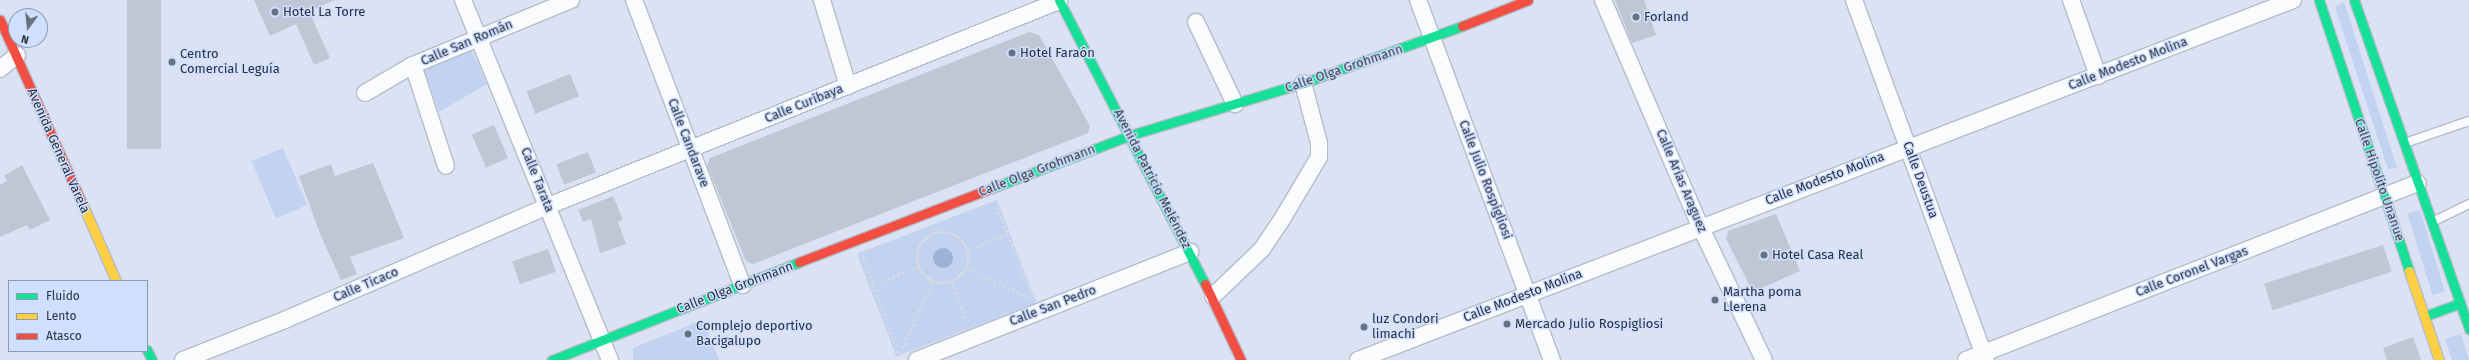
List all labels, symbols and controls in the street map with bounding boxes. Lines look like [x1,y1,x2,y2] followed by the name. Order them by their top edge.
[283,4,365,20] place label: Hotel La Torre
[270,7,280,17] marker: Hotel La Torre
[8,8,48,48] north arrow
[1644,9,1689,25] place label: Forland
[1631,12,1641,22] marker: Forland
[419,17,515,69] street label: Calle San Román
[20,32,30,46] text: N
[2066,34,2190,94] street label: Calle Modesto Molina
[1283,42,1405,96] street label: Calle Olga Grohmann
[1020,45,1095,61] place label: Hotel Faraón
[180,47,280,78] place label: Centro Comercial Leguía
[1007,48,1017,58] marker: Hotel Faraón
[167,57,177,67] marker: Centro Comercial Leguía
[763,81,845,127] street label: Calle Curibaya
[23,86,93,216] street label: Avenida General Varela
[664,96,712,190] street label: Calle Candarave
[1110,107,1194,251] street label: Avenida Patricio Meléndez
[2351,117,2407,243] street label: Calle Hipolito Unanue
[1455,118,1515,242] street label: Calle Julio Rospigliosi
[1652,127,1710,235] street label: Calle Arias Araguez
[1899,139,1941,221] street label: Calle Deustua
[977,142,1097,200] street label: Calle Olga Grohmann
[517,145,557,215] street label: Calle Tarata
[1763,149,1887,209] street label: Calle Modesto Molina
[2134,243,2250,301] street label: Calle Coronel Vargas
[1772,247,1863,263] place label: Hotel Casa Real
[1759,250,1769,260] marker: Hotel Casa Real
[675,259,795,317] street label: Calle Olga Grohmann
[331,264,401,306] street label: Calle Ticaco
[1461,266,1585,326] street label: Calle Modesto Molina
[8,280,148,352] legend
[1007,282,1099,330] street label: Calle San Pedro
[1723,285,1802,316] place label: Martha poma Llerena
[46,289,80,303] text: Fluido
[1710,295,1720,305] marker: Martha poma Llerena
[46,309,76,323] text: Lento
[1372,312,1439,343] place label: luz Condori limachi
[1515,316,1663,332] place label: Mercado Julio Rospigliosi
[696,319,812,350] place label: Complejo deportivo Bacigalupo
[1502,319,1512,329] marker: Mercado Julio Rospigliosi
[1359,322,1369,332] marker: luz Condori limachi
[46,329,82,343] text: Atasco
[683,329,693,339] marker: Complejo deportivo Bacigalupo

